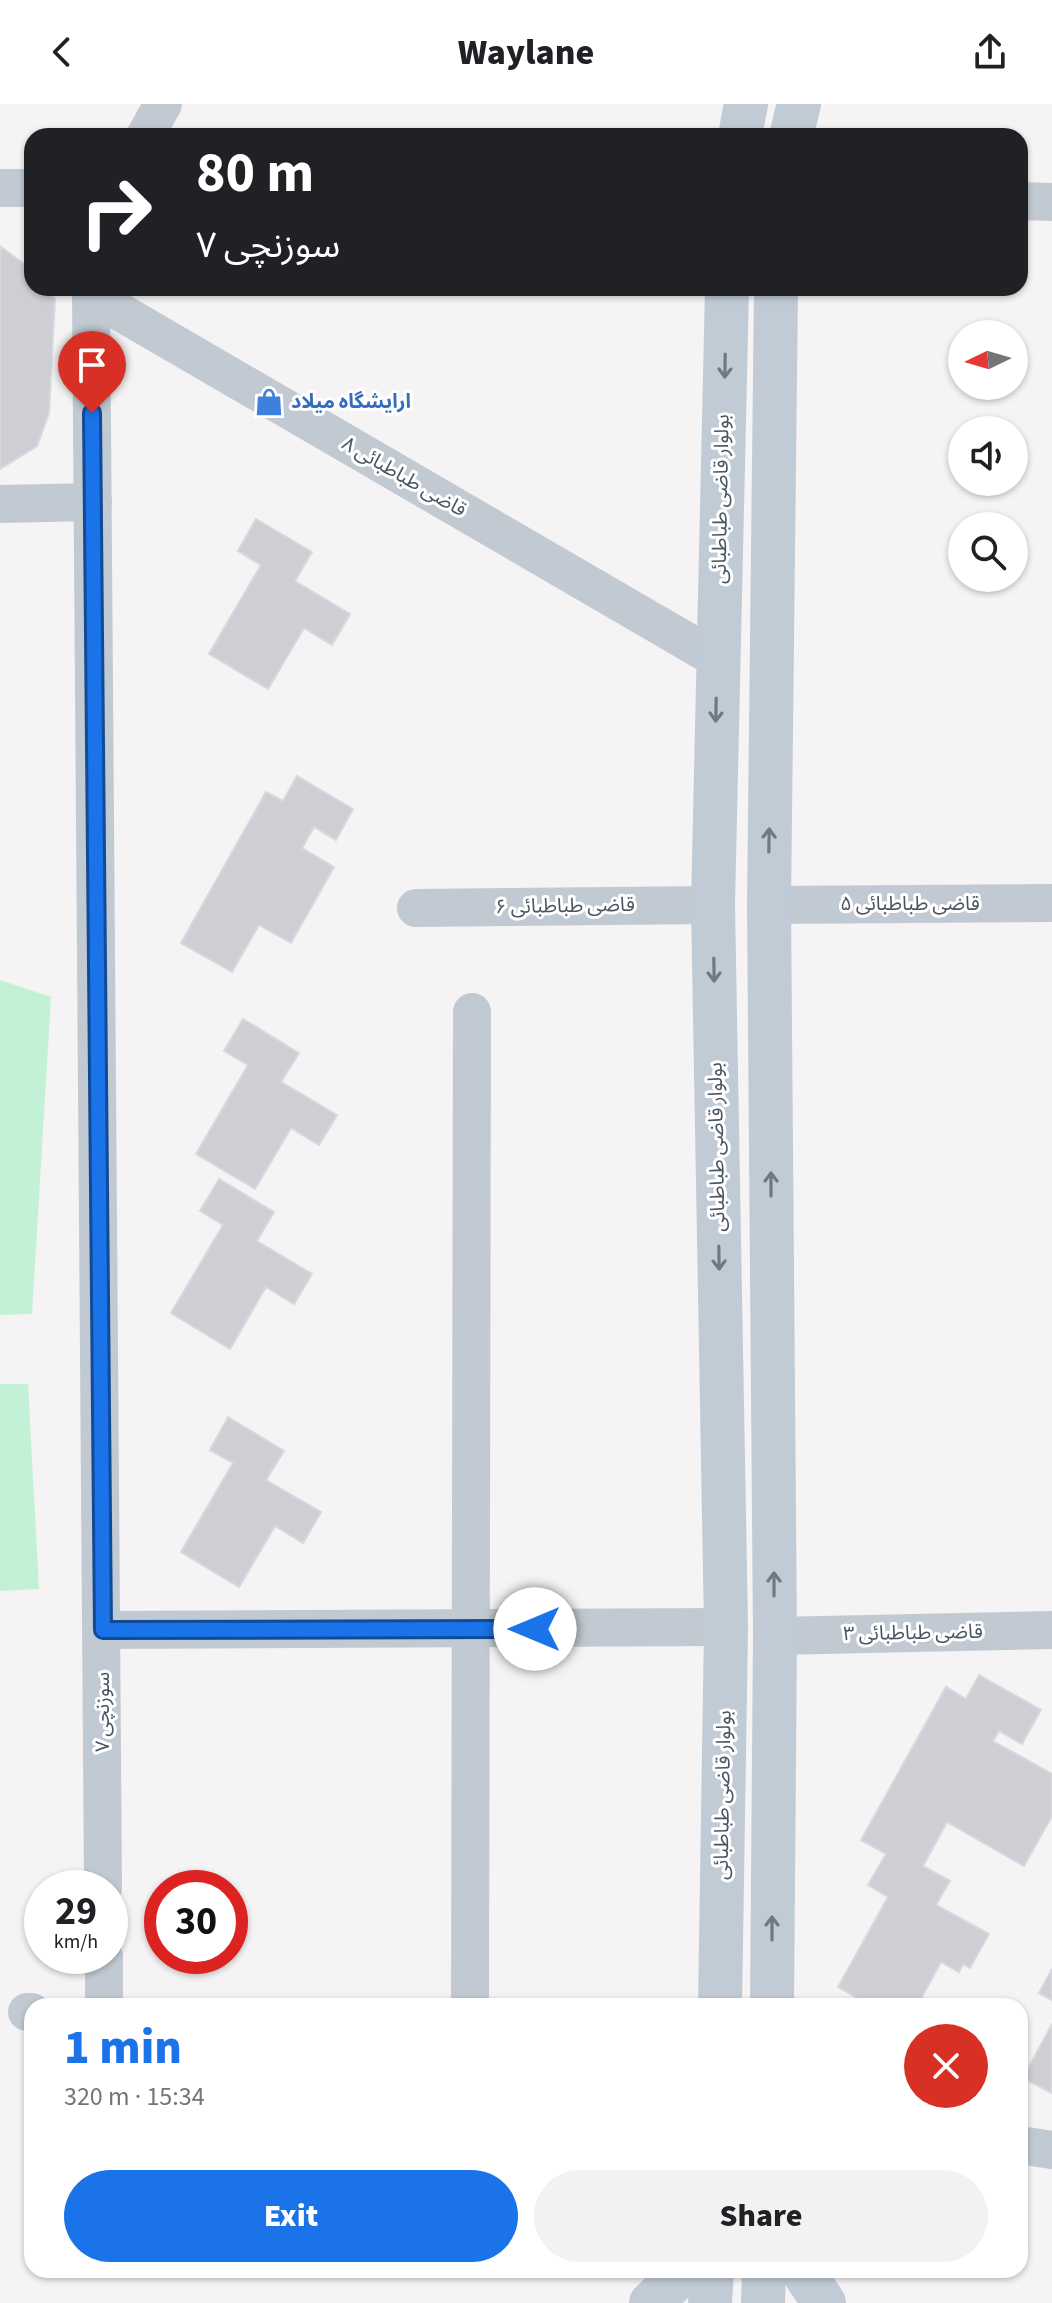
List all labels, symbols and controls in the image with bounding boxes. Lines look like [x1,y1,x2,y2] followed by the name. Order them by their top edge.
[458,27,594,78] text: Waylane
[40,30,84,74] icon: back
[968,30,1012,74] icon: share
[196,134,314,213] text: 80 m
[64,160,168,264] icon: right
[196,220,340,271] text: سوزنچی ۷
[948,320,1028,400] north arrow
[948,320,1028,592] map controls
[58,331,126,413] pin
[70,343,114,387] icon: arrive
[717,352,732,379] one-way arrow
[254,387,284,417] shop icon: ارايشگاه ميلاد
[291,388,411,416] place label: ارايشگاه ميلاد
[706,414,736,584] street label: بولوار قاضی طباطبائی
[948,416,1028,496] button: sound
[337,430,471,524] street label: قاضی طباطبائی ۸
[948,512,1028,592] button: search
[709,696,724,723] one-way arrow
[762,827,777,854] one-way arrow
[840,890,980,918] street label: قاضی طباطبائی ۵
[495,891,635,921] street label: قاضی طباطبائی ۶
[706,956,722,983] one-way arrow
[702,1062,732,1232] street label: بولوار قاضی طباطبائی
[763,1171,779,1198] one-way arrow
[711,1244,727,1271] one-way arrow
[766,1571,782,1598] one-way arrow
[493,1587,577,1671] position arrow
[843,1618,983,1648] street label: قاضی طباطبائی ۳
[89,1672,117,1752] street label: سوزنچی ۷
[708,1710,738,1880] street label: بولوار قاضی طباطبائی
[144,1870,248,1974] speed limit sign: 30
[55,1883,97,1940] text: 29
[764,1915,780,1942] one-way arrow
[54,1928,98,1956] text: km/h
[64,2014,182,2082] text: 1 min
[904,2024,988,2108] button: close
[64,2078,205,2115] text: 320 m · 15:34
[64,2170,518,2262] button: Exit
[534,2170,988,2262] button: Share

